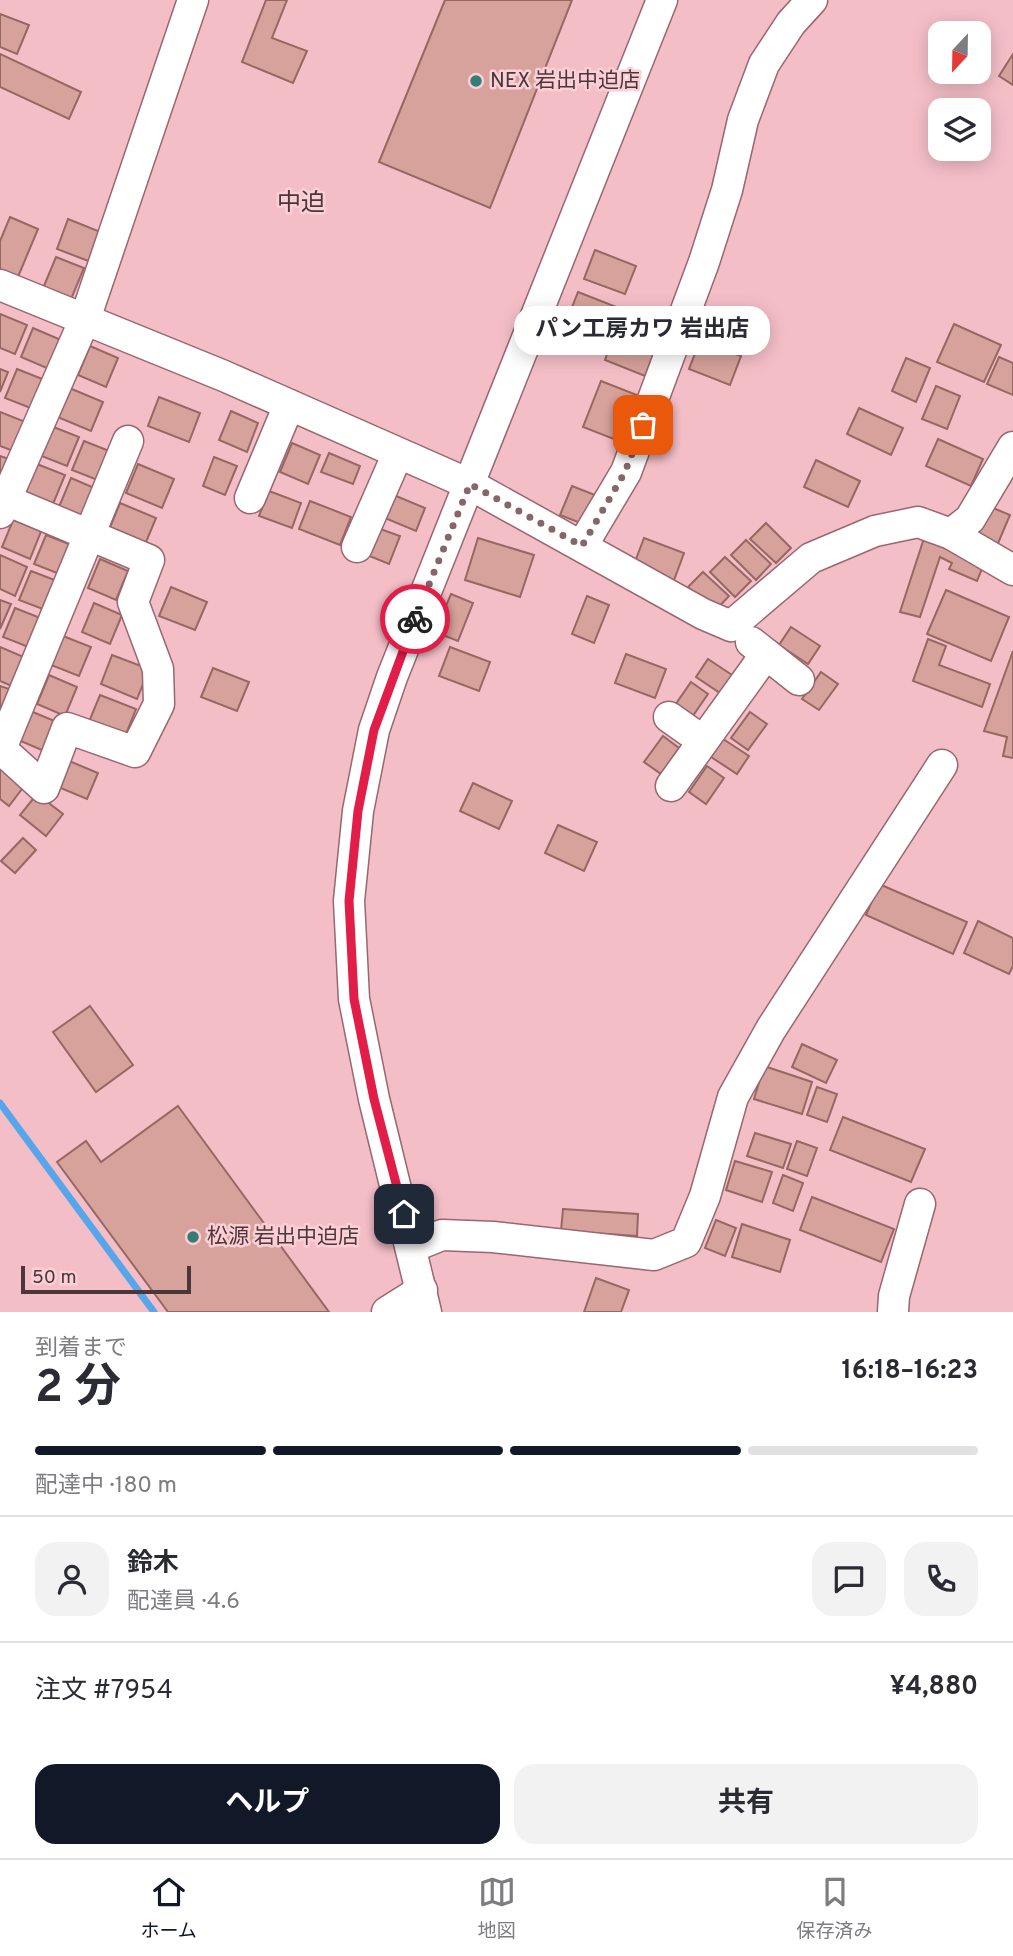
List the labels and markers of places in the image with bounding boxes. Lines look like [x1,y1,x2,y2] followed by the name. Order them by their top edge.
[490,68,640,95] place label: NEX 岩出中迫店
[468,73,484,89] marker: NEX 岩出中迫店
[515,306,771,355] callout: パン工房カワ 岩出店
[613,395,673,455] pin
[374,1184,434,1244] pin
[207,1224,359,1251] place label: 松源 岩出中迫店
[185,1229,201,1245] marker: 松源 岩出中迫店

